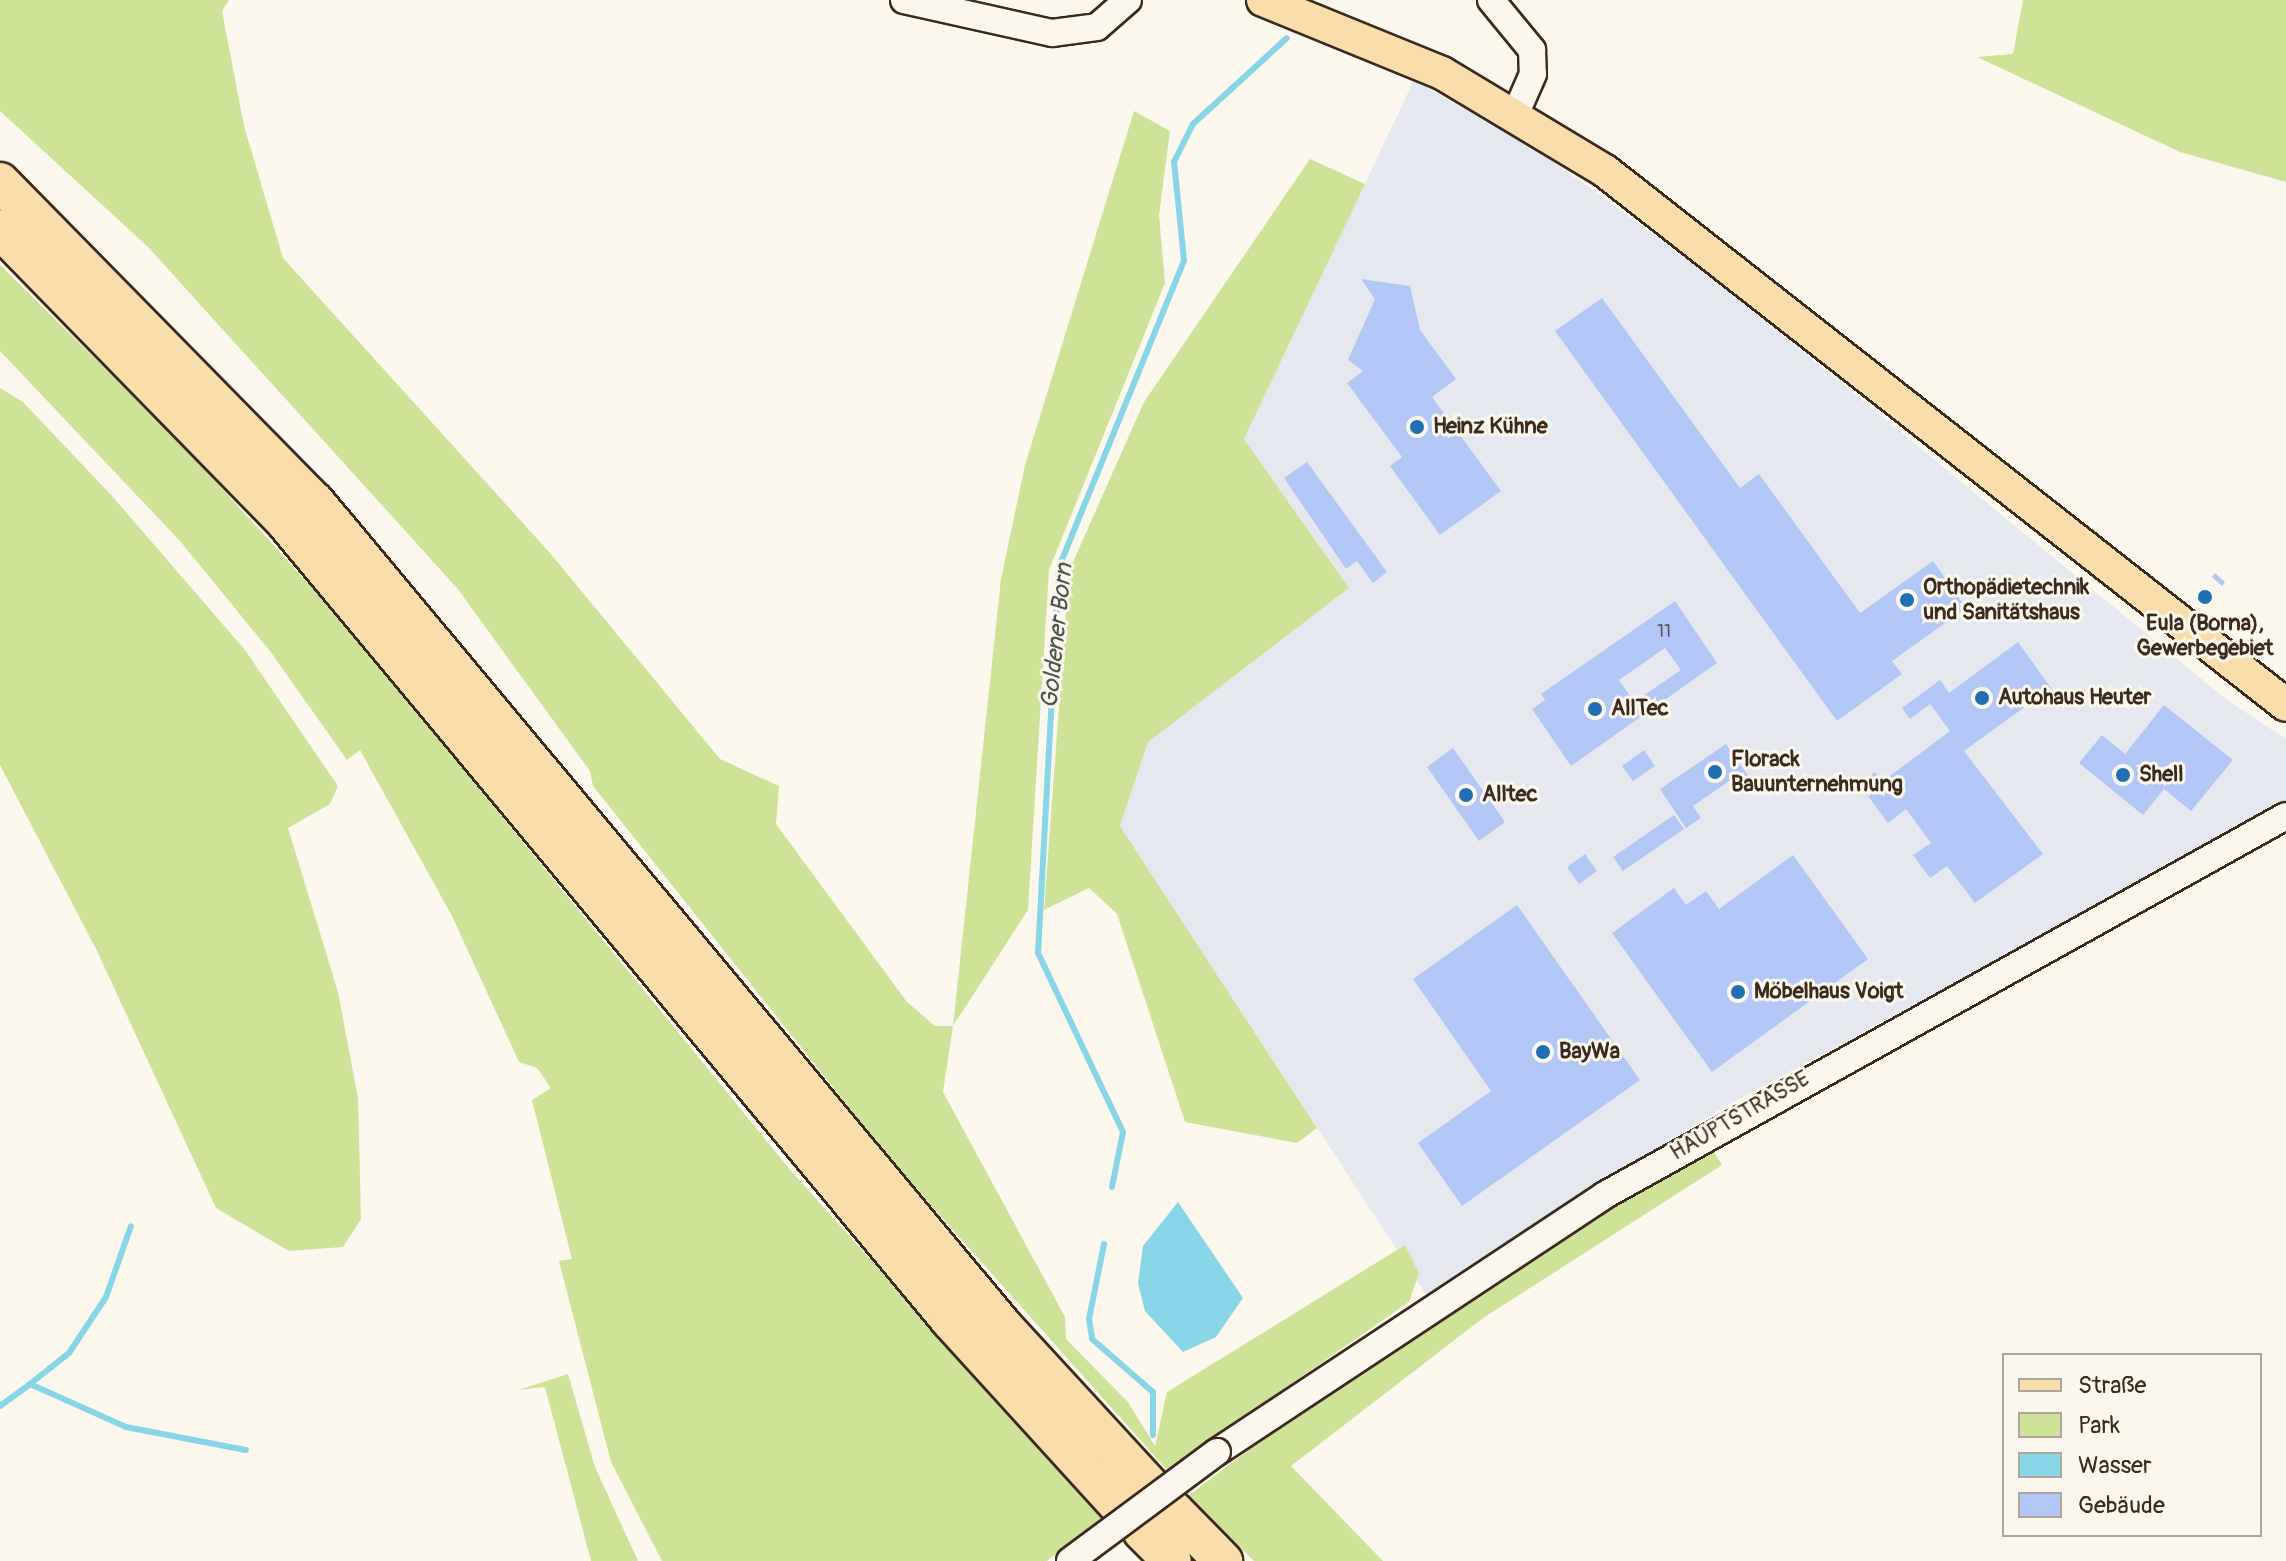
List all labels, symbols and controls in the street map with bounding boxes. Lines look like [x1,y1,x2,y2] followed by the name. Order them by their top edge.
[1433,414,1548,440] place label: Heinz Kühne
[1408,418,1426,436] marker: Heinz Kühne
[1035,562,1079,710] water label: Goldener Born
[1923,574,2089,626] place label: Orthopädietechnik und Sanitätshaus
[2196,588,2214,606] marker: Eula (Borna), Gewerbegebiet
[1898,591,1916,609] marker: Orthopädietechnik und Sanitätshaus
[2137,610,2273,662] place label: Eula (Borna), Gewerbegebiet
[1657,621,1671,643] house number: 11
[1998,685,2151,711] place label: Autohaus Heuter
[1973,689,1991,707] marker: Autohaus Heuter
[1611,696,1669,722] place label: AllTec
[1586,700,1604,718] marker: AllTec
[1731,746,1903,798] place label: Florack Bauunternehmung
[2139,762,2183,788] place label: Shell
[1706,763,1724,781] marker: Florack Bauunternehmung
[2114,766,2132,784] marker: Shell
[1482,782,1538,808] place label: Alltec
[1457,786,1475,804] marker: Alltec
[1754,979,1903,1005] place label: Möbelhaus Voigt
[1729,983,1747,1001] marker: Möbelhaus Voigt
[1559,1039,1620,1065] place label: BayWa
[1534,1043,1552,1061] marker: BayWa
[1666,1066,1814,1166] street label: HAUPTSTRASSE
[2002,1353,2262,1537] legend
[2078,1371,2146,1400] text: Straße
[2078,1411,2120,1440] text: Park
[2078,1451,2152,1480] text: Wasser
[2078,1491,2165,1520] text: Gebäude

